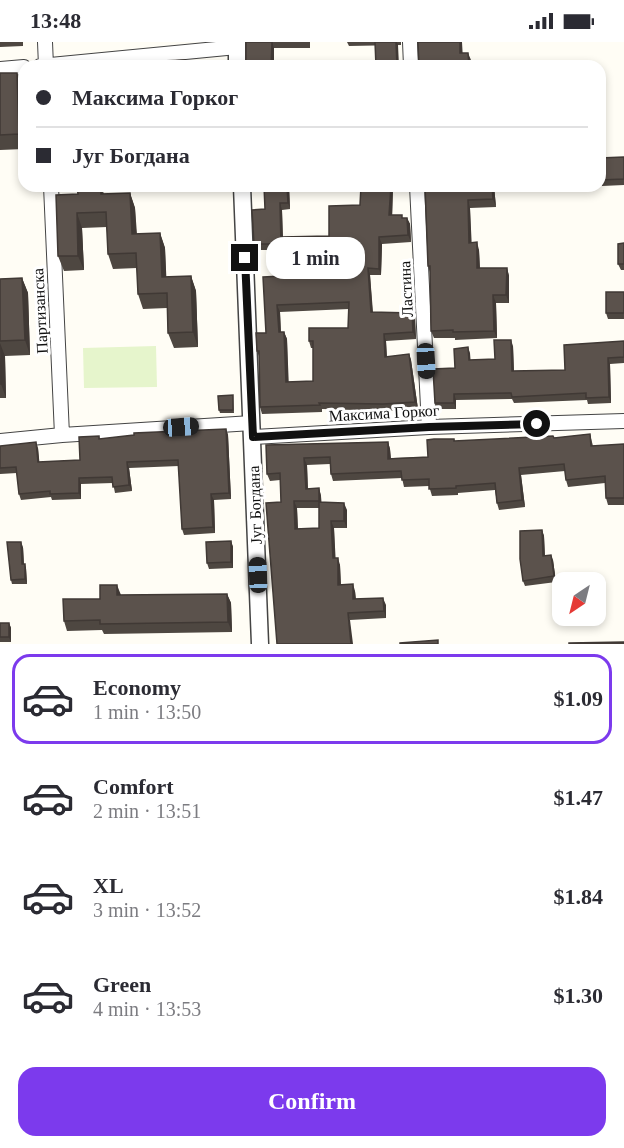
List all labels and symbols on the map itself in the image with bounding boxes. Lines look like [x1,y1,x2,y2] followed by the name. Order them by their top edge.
[266,237,365,279] callout: 1 min
[231,244,258,271] route end
[396,260,416,318] street label: Ластина
[29,268,52,354] street label: Партизанска
[416,343,436,379] car
[328,402,440,425] street label: Максима Горког
[523,410,550,437] route start
[162,417,200,437] car
[245,465,266,545] street label: Југ Богдана
[248,557,268,593] car
[552,572,606,626] north arrow

